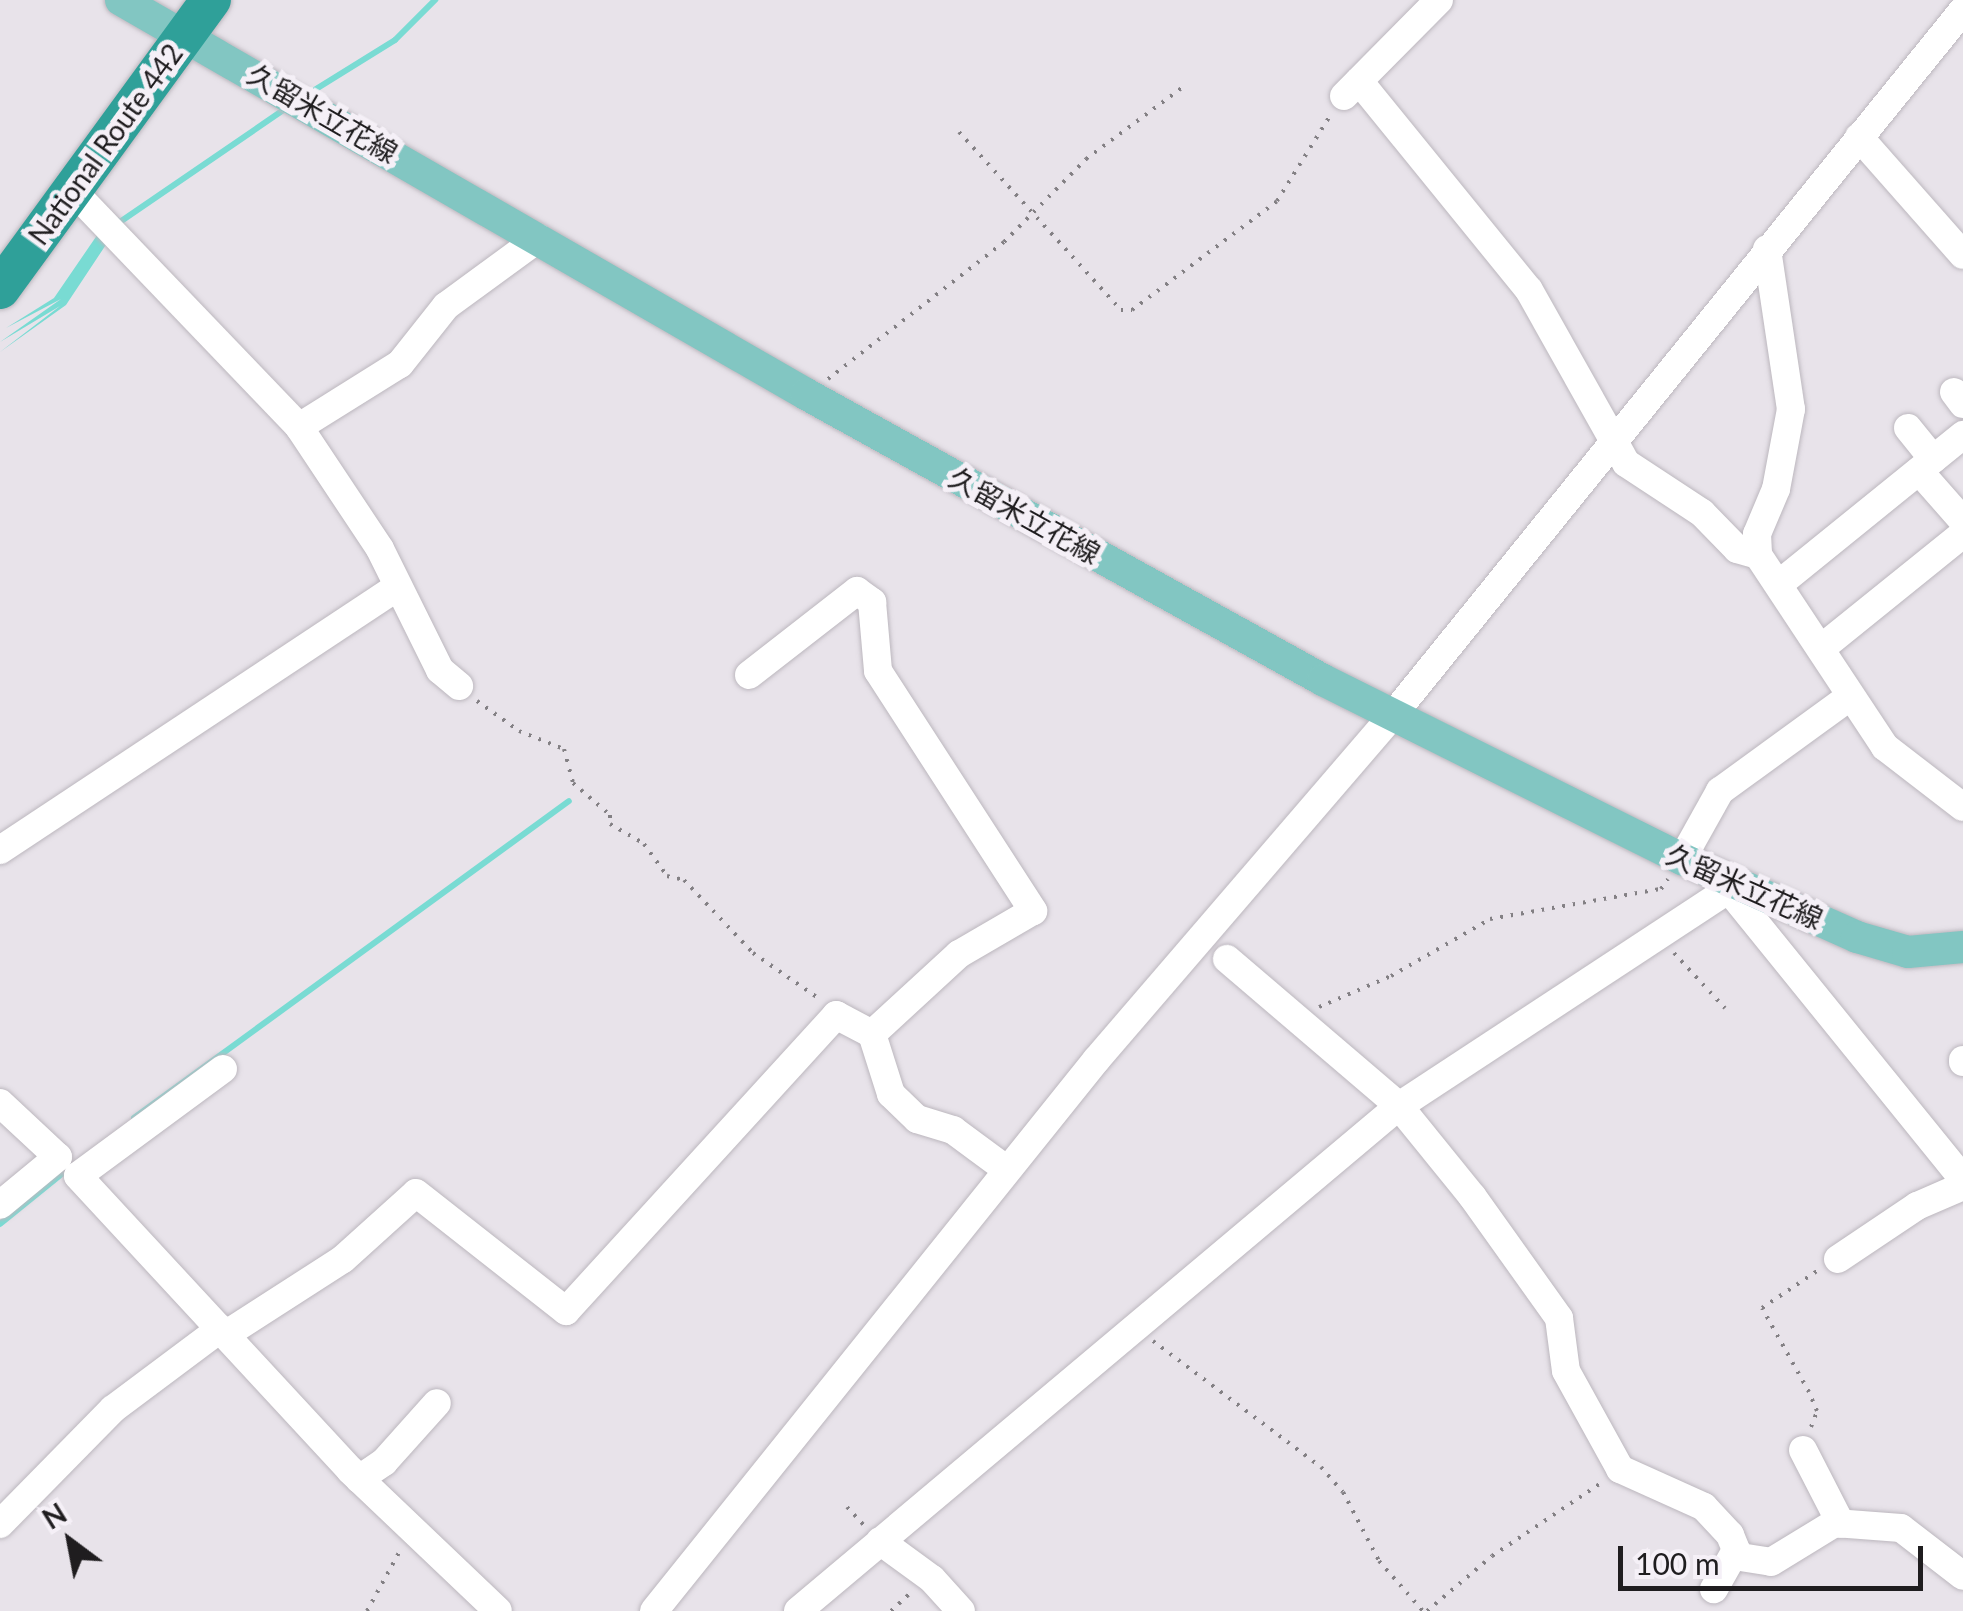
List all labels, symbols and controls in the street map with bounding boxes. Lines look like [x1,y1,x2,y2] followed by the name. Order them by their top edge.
[21,37,189,251] street label: National Route 442
[242,56,404,170] street label: 久留米立花線
[943,460,1107,570] street label: 久留米立花線
[1661,836,1829,936] street label: 久留米立花線
[20,1491,120,1591] north arrow
[36,1495,72,1536] text: N
[1623,1526,1928,1588] scale bar
[1635,1545,1720,1581] text: 100 m

